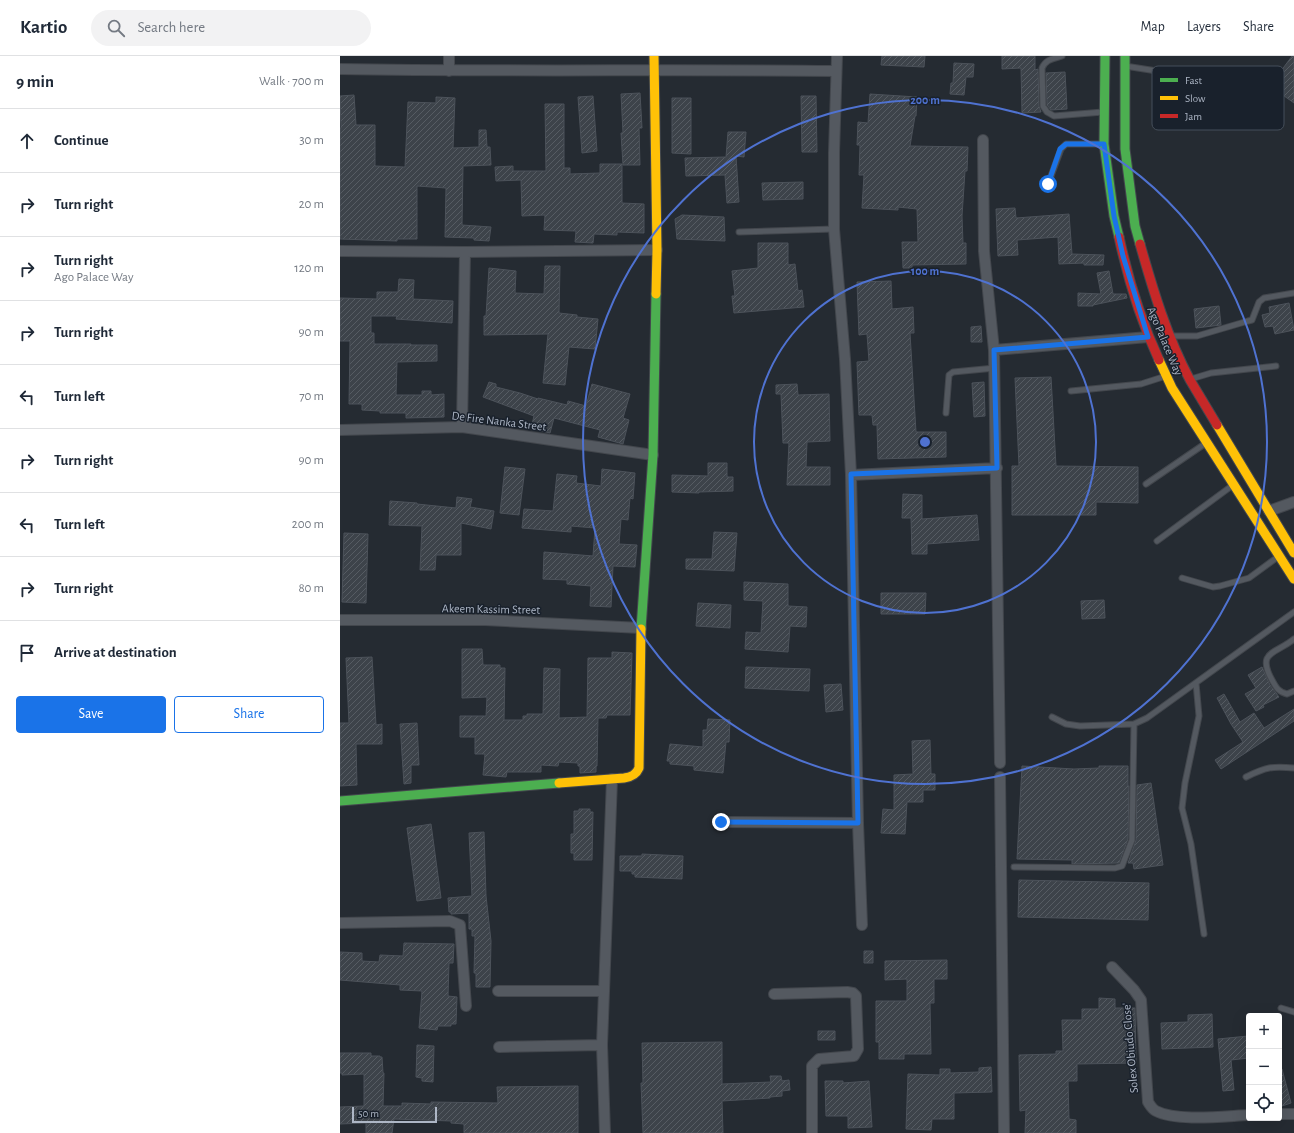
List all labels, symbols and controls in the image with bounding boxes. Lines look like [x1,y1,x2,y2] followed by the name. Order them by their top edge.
[91,10,371,46] search box
[105,17,127,39] icon: search
[20,18,67,37] text: Kartio
[137,20,205,35] text: Search here
[1140,20,1165,34] text: Map
[1187,20,1221,34] text: Layers
[1243,20,1274,34] text: Share
[1152,66,1284,130] legend
[16,73,54,90] text: 9 min
[259,75,324,88] text: Walk · 700 m
[1185,75,1203,86] text: Fast
[1185,93,1206,104] text: Slow
[910,94,940,106] text: 200 m
[1185,111,1202,122] text: Jam
[16,130,38,152] icon: ahead
[54,133,109,148] text: Continue
[299,134,324,147] text: 30 m
[1039,175,1057,193] route start
[16,194,38,216] icon: right
[54,197,113,212] text: Turn right
[299,198,324,211] text: 20 m
[54,253,113,268] text: Turn right
[16,258,38,280] icon: right
[294,262,324,275] text: 120 m
[911,265,939,277] text: 100 m
[54,271,133,284] text: Ago Palace Way
[1144,305,1185,377] street label: Ago Palace Way
[16,322,38,344] icon: right
[54,325,113,340] text: Turn right
[298,326,324,339] text: 90 m
[16,386,38,408] icon: left
[54,389,105,404] text: Turn left
[299,390,324,403] text: 70 m
[451,409,547,433] street label: De Fire Nanka Street
[918,435,932,449] centre of rings
[16,450,38,472] icon: right
[54,453,113,468] text: Turn right
[298,454,324,467] text: 90 m
[16,514,38,536] icon: left
[54,517,105,532] text: Turn left
[292,518,324,531] text: 200 m
[16,578,38,600] icon: right
[54,581,113,596] text: Turn right
[298,582,324,595] text: 80 m
[442,602,540,616] street label: Akeem Kassim Street
[16,642,38,664] icon: arrive
[54,645,177,660] text: Arrive at destination
[16,696,166,733] button: Save
[174,696,324,733] button: Share
[712,813,730,831] route end
[1120,1002,1140,1094] street label: Solex Obiudo Close'
[1246,1013,1282,1121] map controls
[1246,1013,1282,1049] button: +
[1246,1049,1282,1085] button: −
[1246,1085,1282,1121] button: locate
[352,1105,437,1124] scale bar
[358,1108,379,1119] text: 50 m

